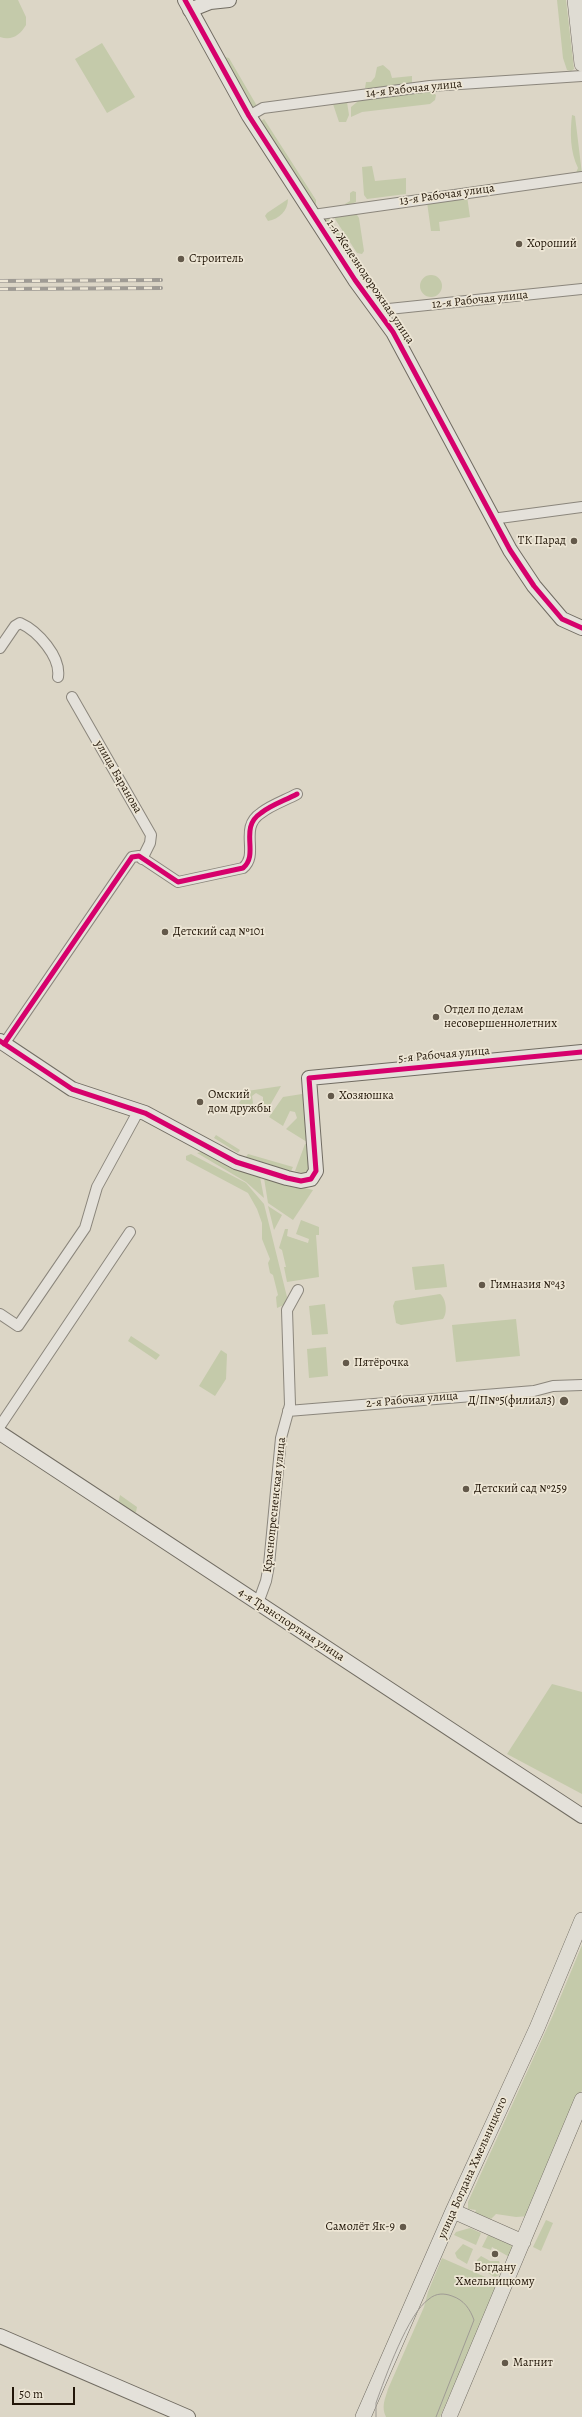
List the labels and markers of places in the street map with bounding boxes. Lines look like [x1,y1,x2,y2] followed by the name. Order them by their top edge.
[527,237,577,251] place label: Хороший
[514,239,524,249] marker: Хороший
[189,252,243,266] place label: Строитель
[176,254,186,264] marker: Строитель
[518,534,566,548] place label: ТК Парад
[569,536,579,546] marker: ТК Парад
[173,925,264,939] place label: Детский сад №101
[160,927,170,937] marker: Детский сад №101
[444,1003,557,1031] place label: Отдел по делам несовершеннолетних
[431,1012,441,1022] marker: Отдел по делам несовершеннолетних
[208,1088,271,1116] place label: Омский дом дружбы
[339,1089,394,1103] place label: Хозяюшка
[326,1091,336,1101] marker: Хозяюшка
[195,1097,205,1107] marker: Омский дом дружбы
[490,1278,565,1292] place label: Гимназия №43
[477,1280,487,1290] marker: Гимназия №43
[354,1356,409,1370] place label: Пятёрочка
[341,1358,351,1368] marker: Пятёрочка
[468,1394,555,1408] place label: Д/П№5(филиал3)
[558,1395,570,1407] marker: Д/П№5(филиал3)
[474,1482,567,1496] place label: Детский сад №259
[461,1484,471,1494] marker: Детский сад №259
[326,2220,395,2234] place label: Самолёт Як-9
[398,2222,408,2232] marker: Самолёт Як-9
[490,2249,500,2259] marker: Богдану Хмельницкому
[456,2261,534,2289] place label: Богдану Хмельницкому
[513,2356,553,2370] place label: Магнит
[500,2358,510,2368] marker: Магнит

